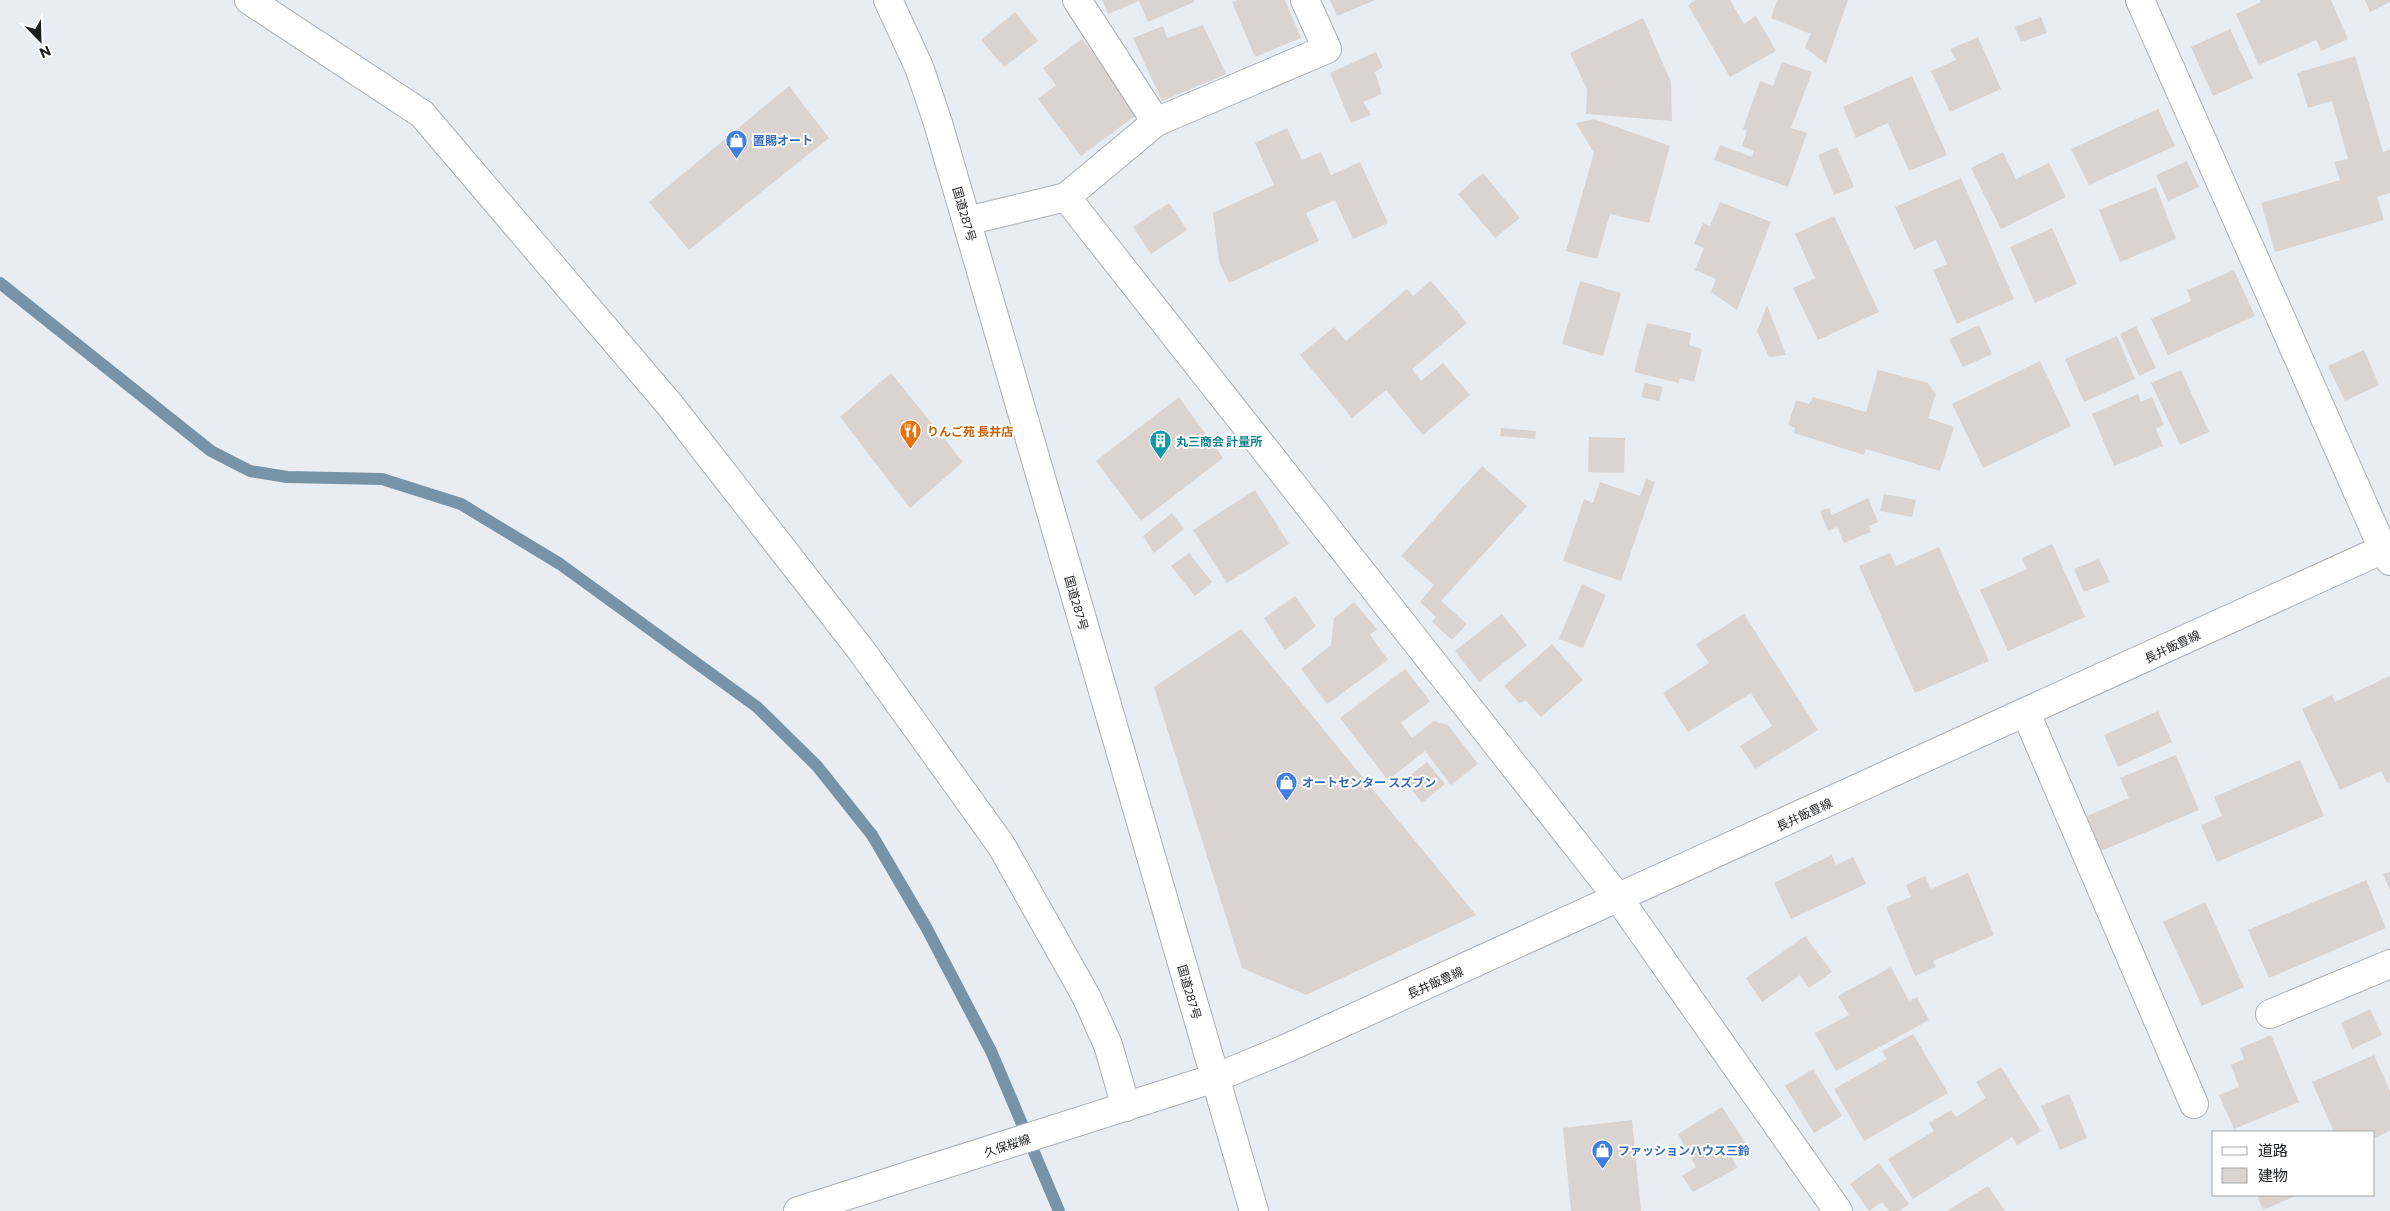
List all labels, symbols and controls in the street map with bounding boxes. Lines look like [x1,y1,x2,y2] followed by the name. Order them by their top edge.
[15,15,65,65] north arrow
[37,43,53,62] text: N
[725,128,749,159] shop icon: 置賜オート
[753,133,813,147] place label: 置賜オート
[951,185,979,243] street label: 国道287号
[899,419,923,450] restaurant icon: りんご苑 長井店
[927,424,1013,438] place label: りんご苑 長井店
[1148,429,1172,460] building icon: 丸三商会 計量所
[1176,434,1262,448] place label: 丸三商会 計量所
[1063,574,1091,632] street label: 国道287号
[2142,627,2202,665] street label: 長井飯豊線
[1274,770,1298,801] shop icon: オートセンター スズブン
[1302,775,1436,789] place label: オートセンター スズブン
[1774,795,1834,833] street label: 長井飯豊線
[1176,963,1204,1021] street label: 国道287号
[1405,963,1465,1001] street label: 長井飯豊線
[982,1131,1032,1159] street label: 久保桜線
[2212,1131,2375,1196] legend
[1590,1138,1614,1169] shop icon: ファッションハウス三鈴
[2258,1141,2288,1159] text: 道路
[1618,1143,1750,1157] place label: ファッションハウス三鈴
[2258,1166,2288,1184] text: 建物

